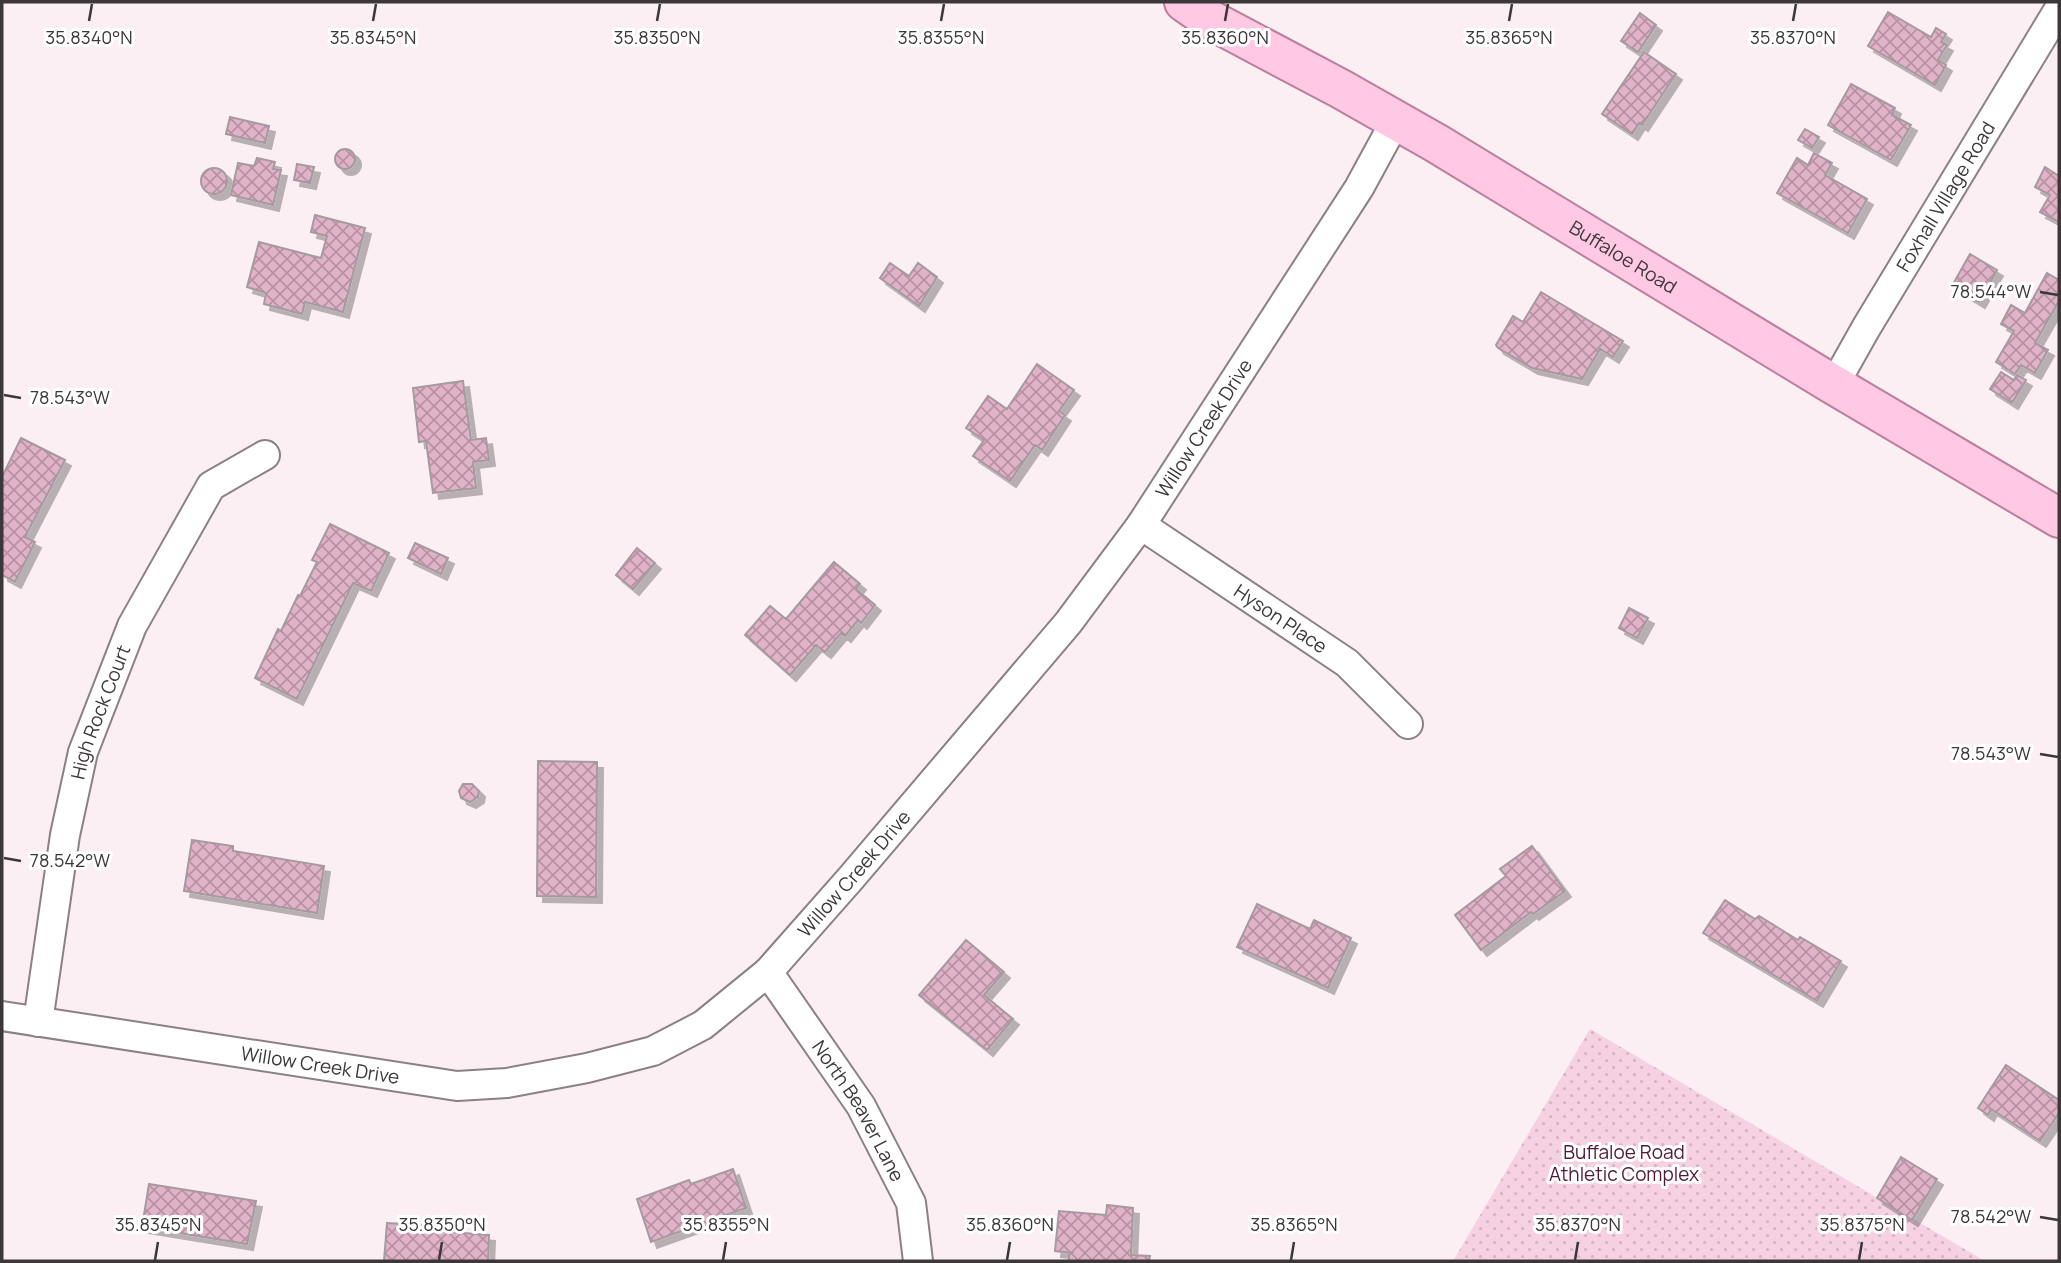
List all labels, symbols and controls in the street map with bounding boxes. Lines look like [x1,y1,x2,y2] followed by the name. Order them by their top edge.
[45,25,133,49] text: 35.8340°N
[330,25,416,49] text: 35.8345°N
[613,25,701,49] text: 35.8350°N
[898,25,984,49] text: 35.8355°N
[1181,25,1269,49] text: 35.8360°N
[1465,25,1553,49] text: 35.8365°N
[1750,25,1836,49] text: 35.8370°N
[1890,117,2001,276] street label: Foxhall Village Road
[1565,214,1682,299] street label: Buffaloe Road
[1951,279,2032,303] text: 78.544°W
[1149,354,1258,502] street label: Willow Creek Drive
[30,385,110,409] text: 78.543°W
[1229,578,1332,659] street label: Hyson Place
[64,641,136,782] street label: High Rock Court
[1951,741,2031,765] text: 78.543°W
[792,804,916,943] street label: Willow Creek Drive
[30,848,110,872] text: 78.542°W
[806,1035,911,1186] street label: North Beaver Lane
[239,1040,401,1090] street label: Willow Creek Drive
[1549,1139,1699,1187] park label: Buffaloe Road Athletic Complex
[1951,1204,2031,1228] text: 78.542°W
[115,1212,201,1236] text: 35.8345°N
[398,1212,486,1236] text: 35.8350°N
[683,1212,769,1236] text: 35.8355°N
[966,1212,1054,1236] text: 35.8360°N
[1250,1212,1338,1236] text: 35.8365°N
[1535,1212,1621,1236] text: 35.8370°N
[1819,1212,1905,1236] text: 35.8375°N

